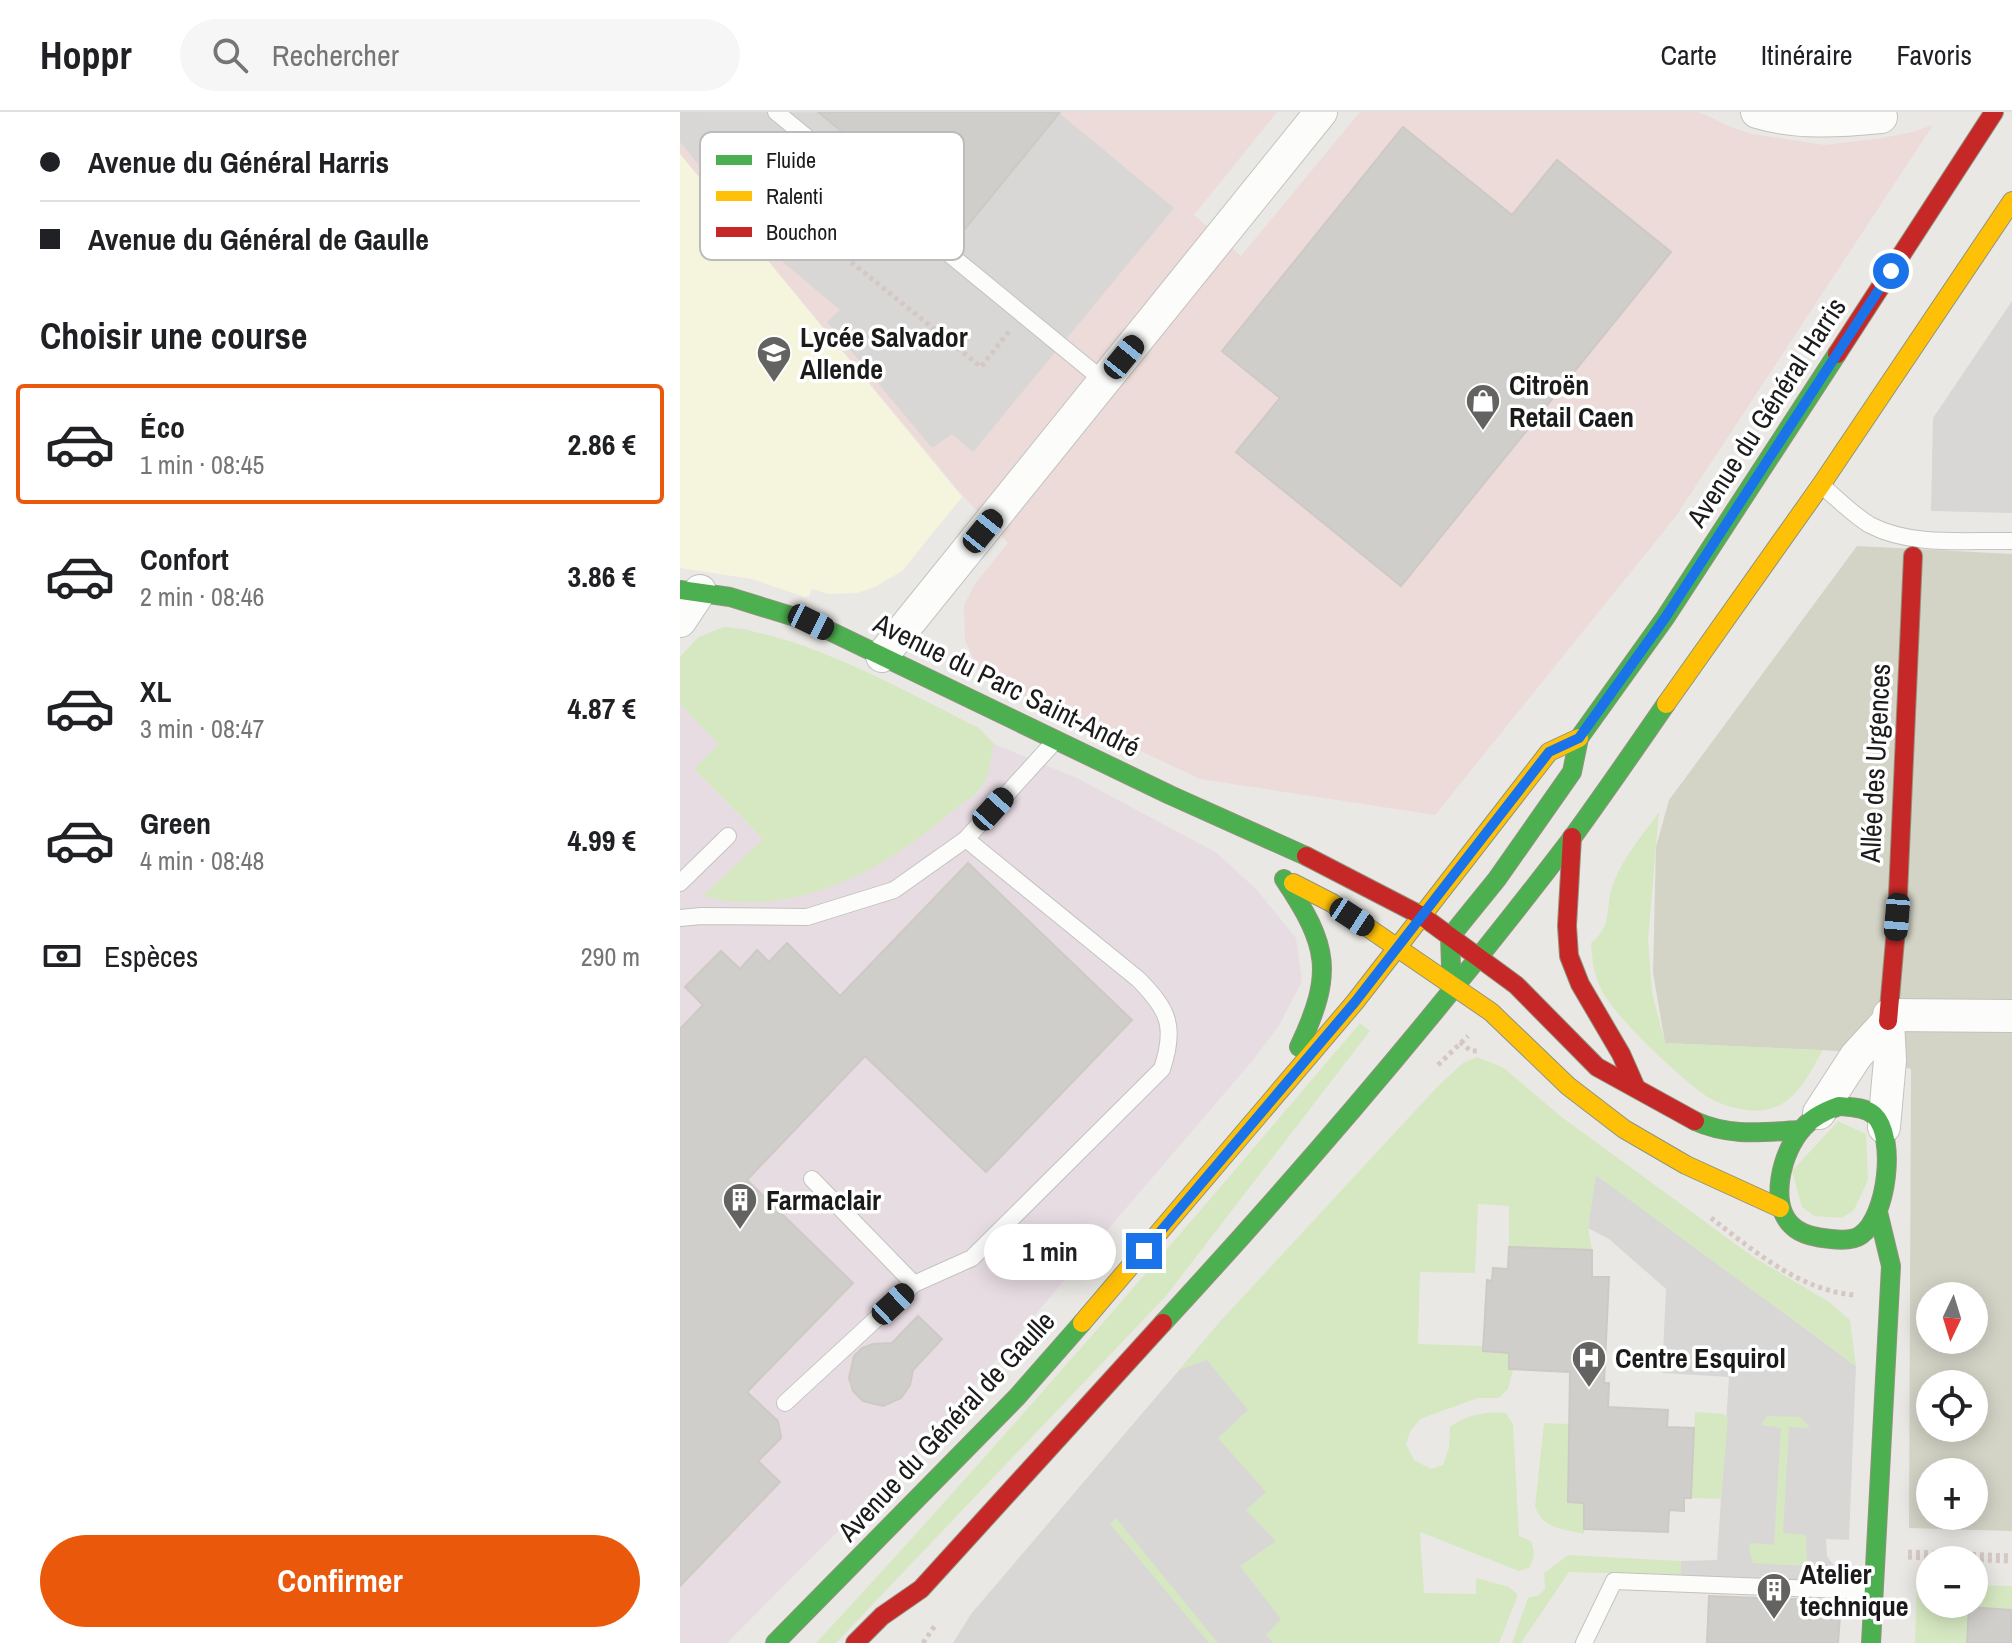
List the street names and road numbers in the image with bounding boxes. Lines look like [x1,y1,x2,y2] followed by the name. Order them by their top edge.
[1677,290,1854,535] street label: Avenue du Général Harris
[867,604,1147,766] street label: Avenue du Parc Saint-André
[1851,663,1899,864] street label: Allée des Urgences
[828,1303,1063,1550] street label: Avenue du Général de Gaulle

